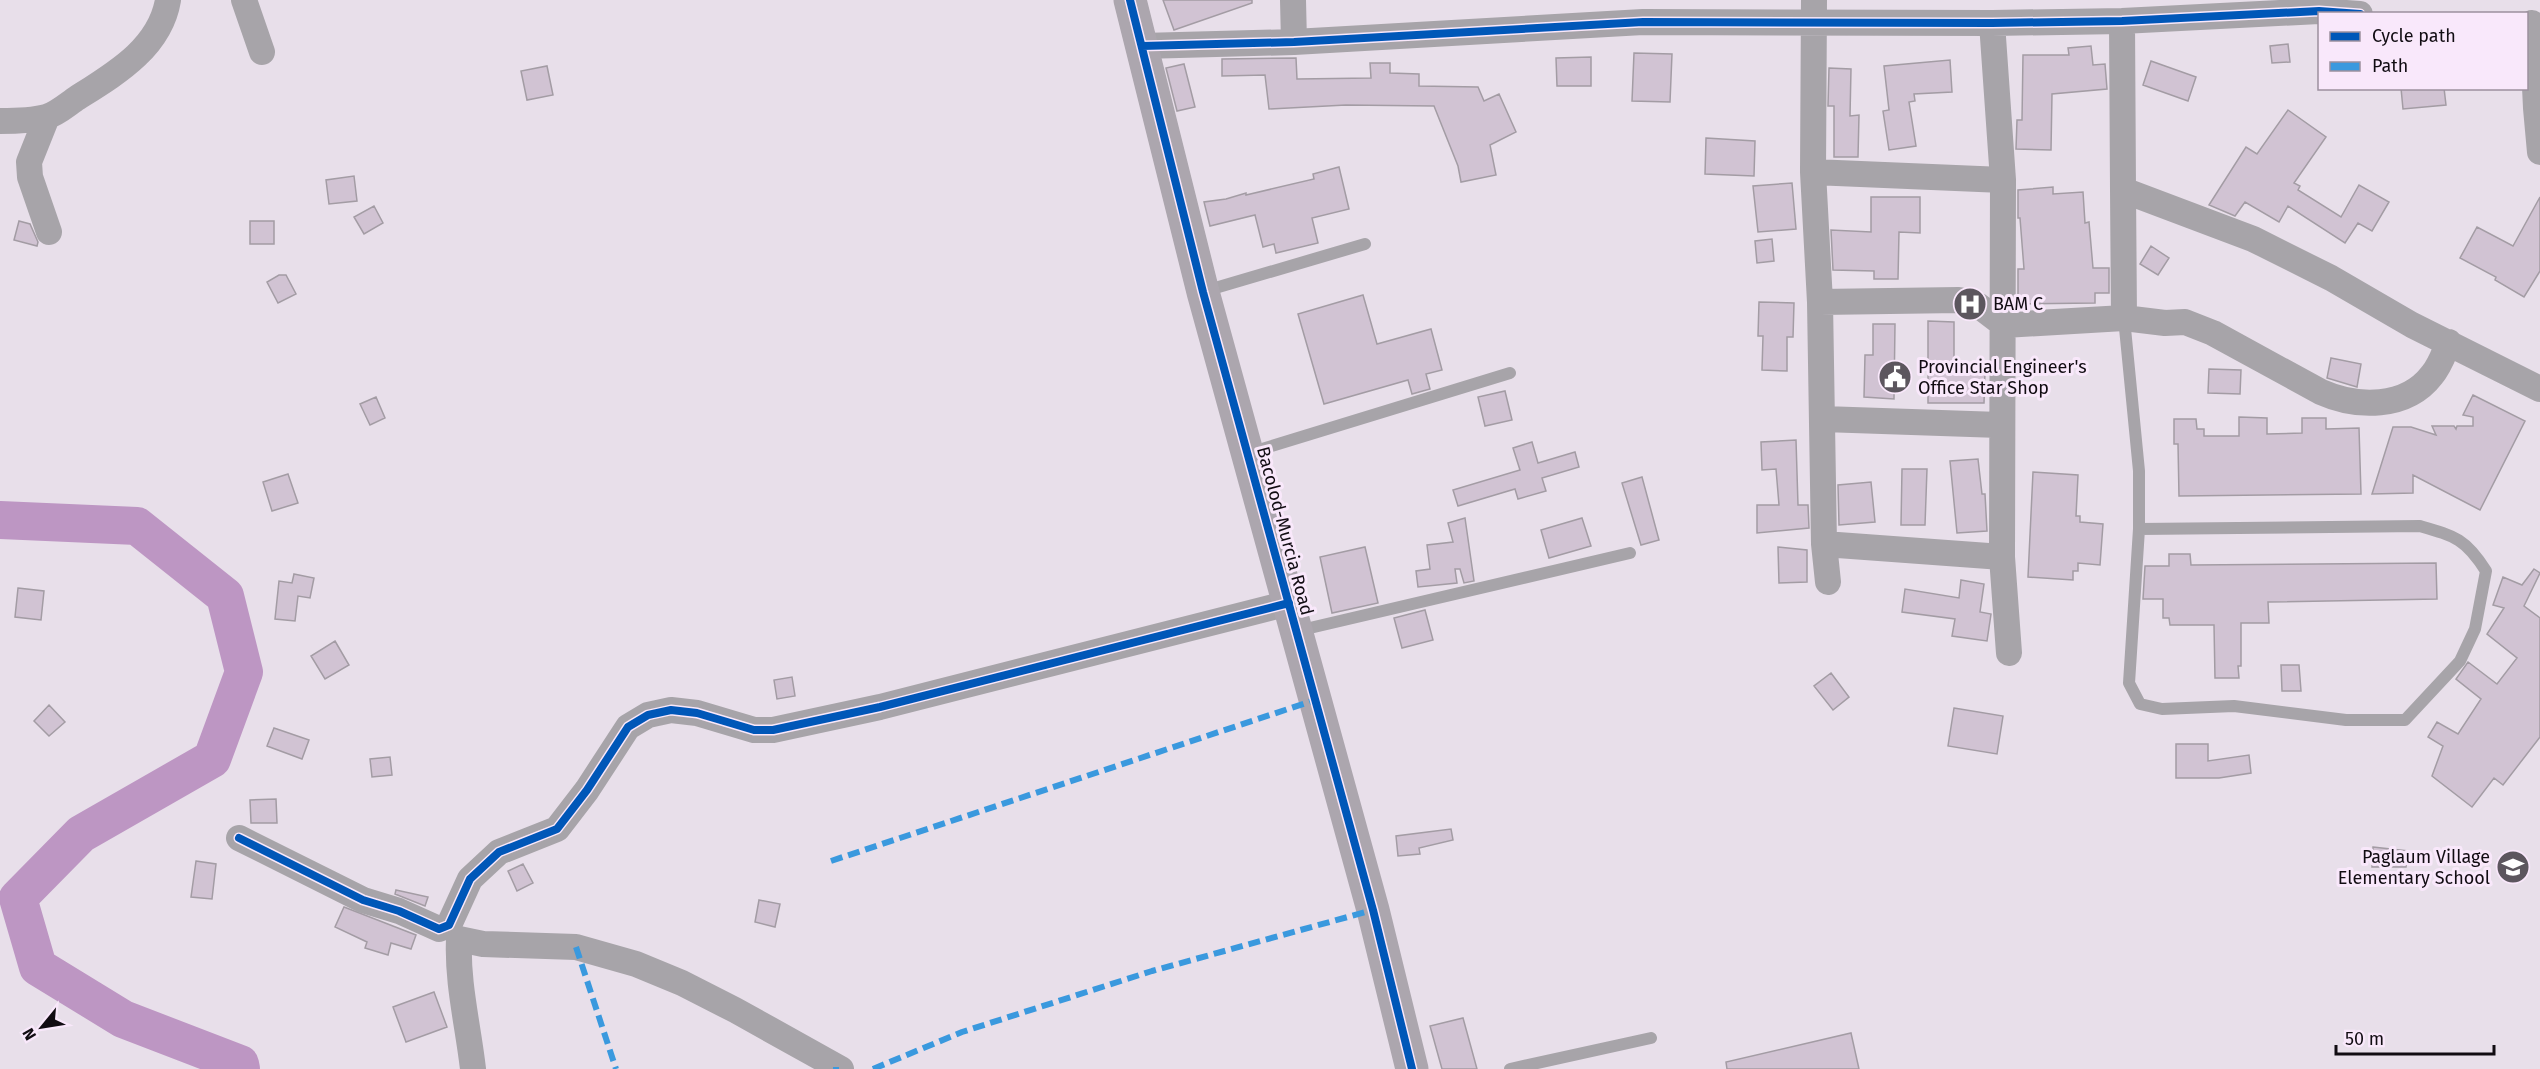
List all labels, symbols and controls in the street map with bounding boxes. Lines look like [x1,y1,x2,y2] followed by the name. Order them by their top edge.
[2318,12,2528,90] legend
[2372,25,2456,47] text: Cycle path
[2372,55,2408,77] text: Path
[1952,286,1988,322] hospital icon: BAM C
[1993,293,2043,315] place label: BAM C
[1918,356,2087,399] place label: Provincial Engineer's Office Star Shop
[1877,359,1913,395] public building icon: Provincial Engineer's Office Star Shop
[1252,444,1318,618] street label: Bacolod-Murcia Road
[2338,846,2490,889] place label: Paglaum Village Elementary School
[2495,849,2531,885] school or university icon: Paglaum Village Elementary School
[12,997,72,1057] north arrow
[2336,1018,2494,1056] scale bar
[19,1025,40,1044] text: N
[2345,1028,2384,1050] text: 50 m

